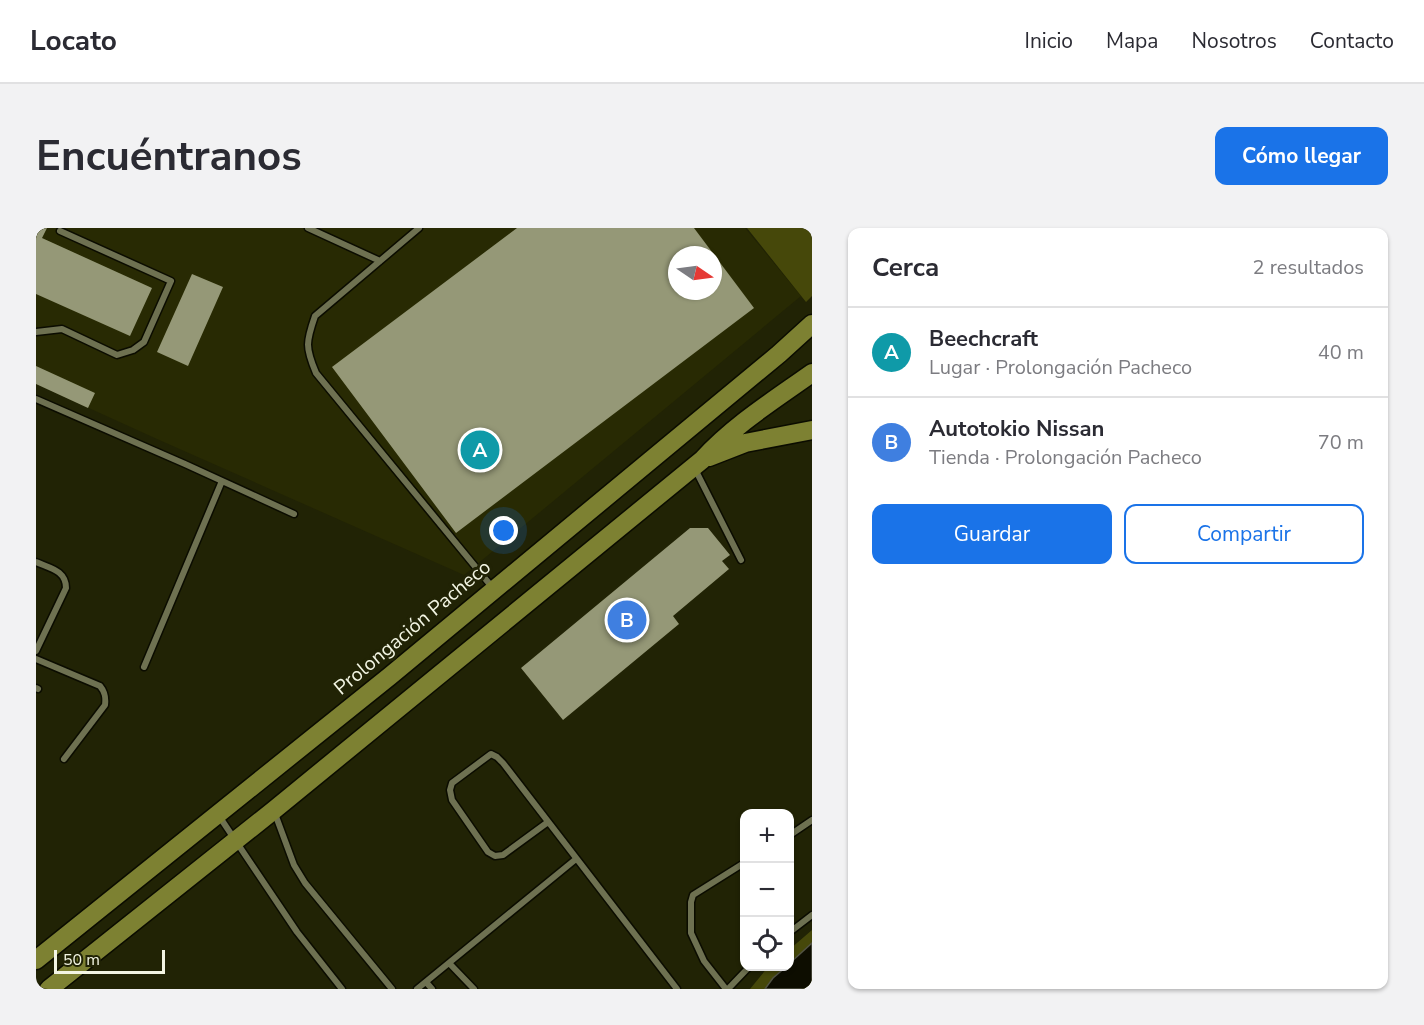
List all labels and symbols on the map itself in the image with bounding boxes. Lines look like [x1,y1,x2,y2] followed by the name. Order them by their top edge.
[668,246,722,300] north arrow
[460,428,500,472] pin: A
[489,516,518,545] your location
[328,554,496,701] street label: Prolongación Pacheco
[608,598,646,642] pin: B
[54,947,165,974] scale bar

